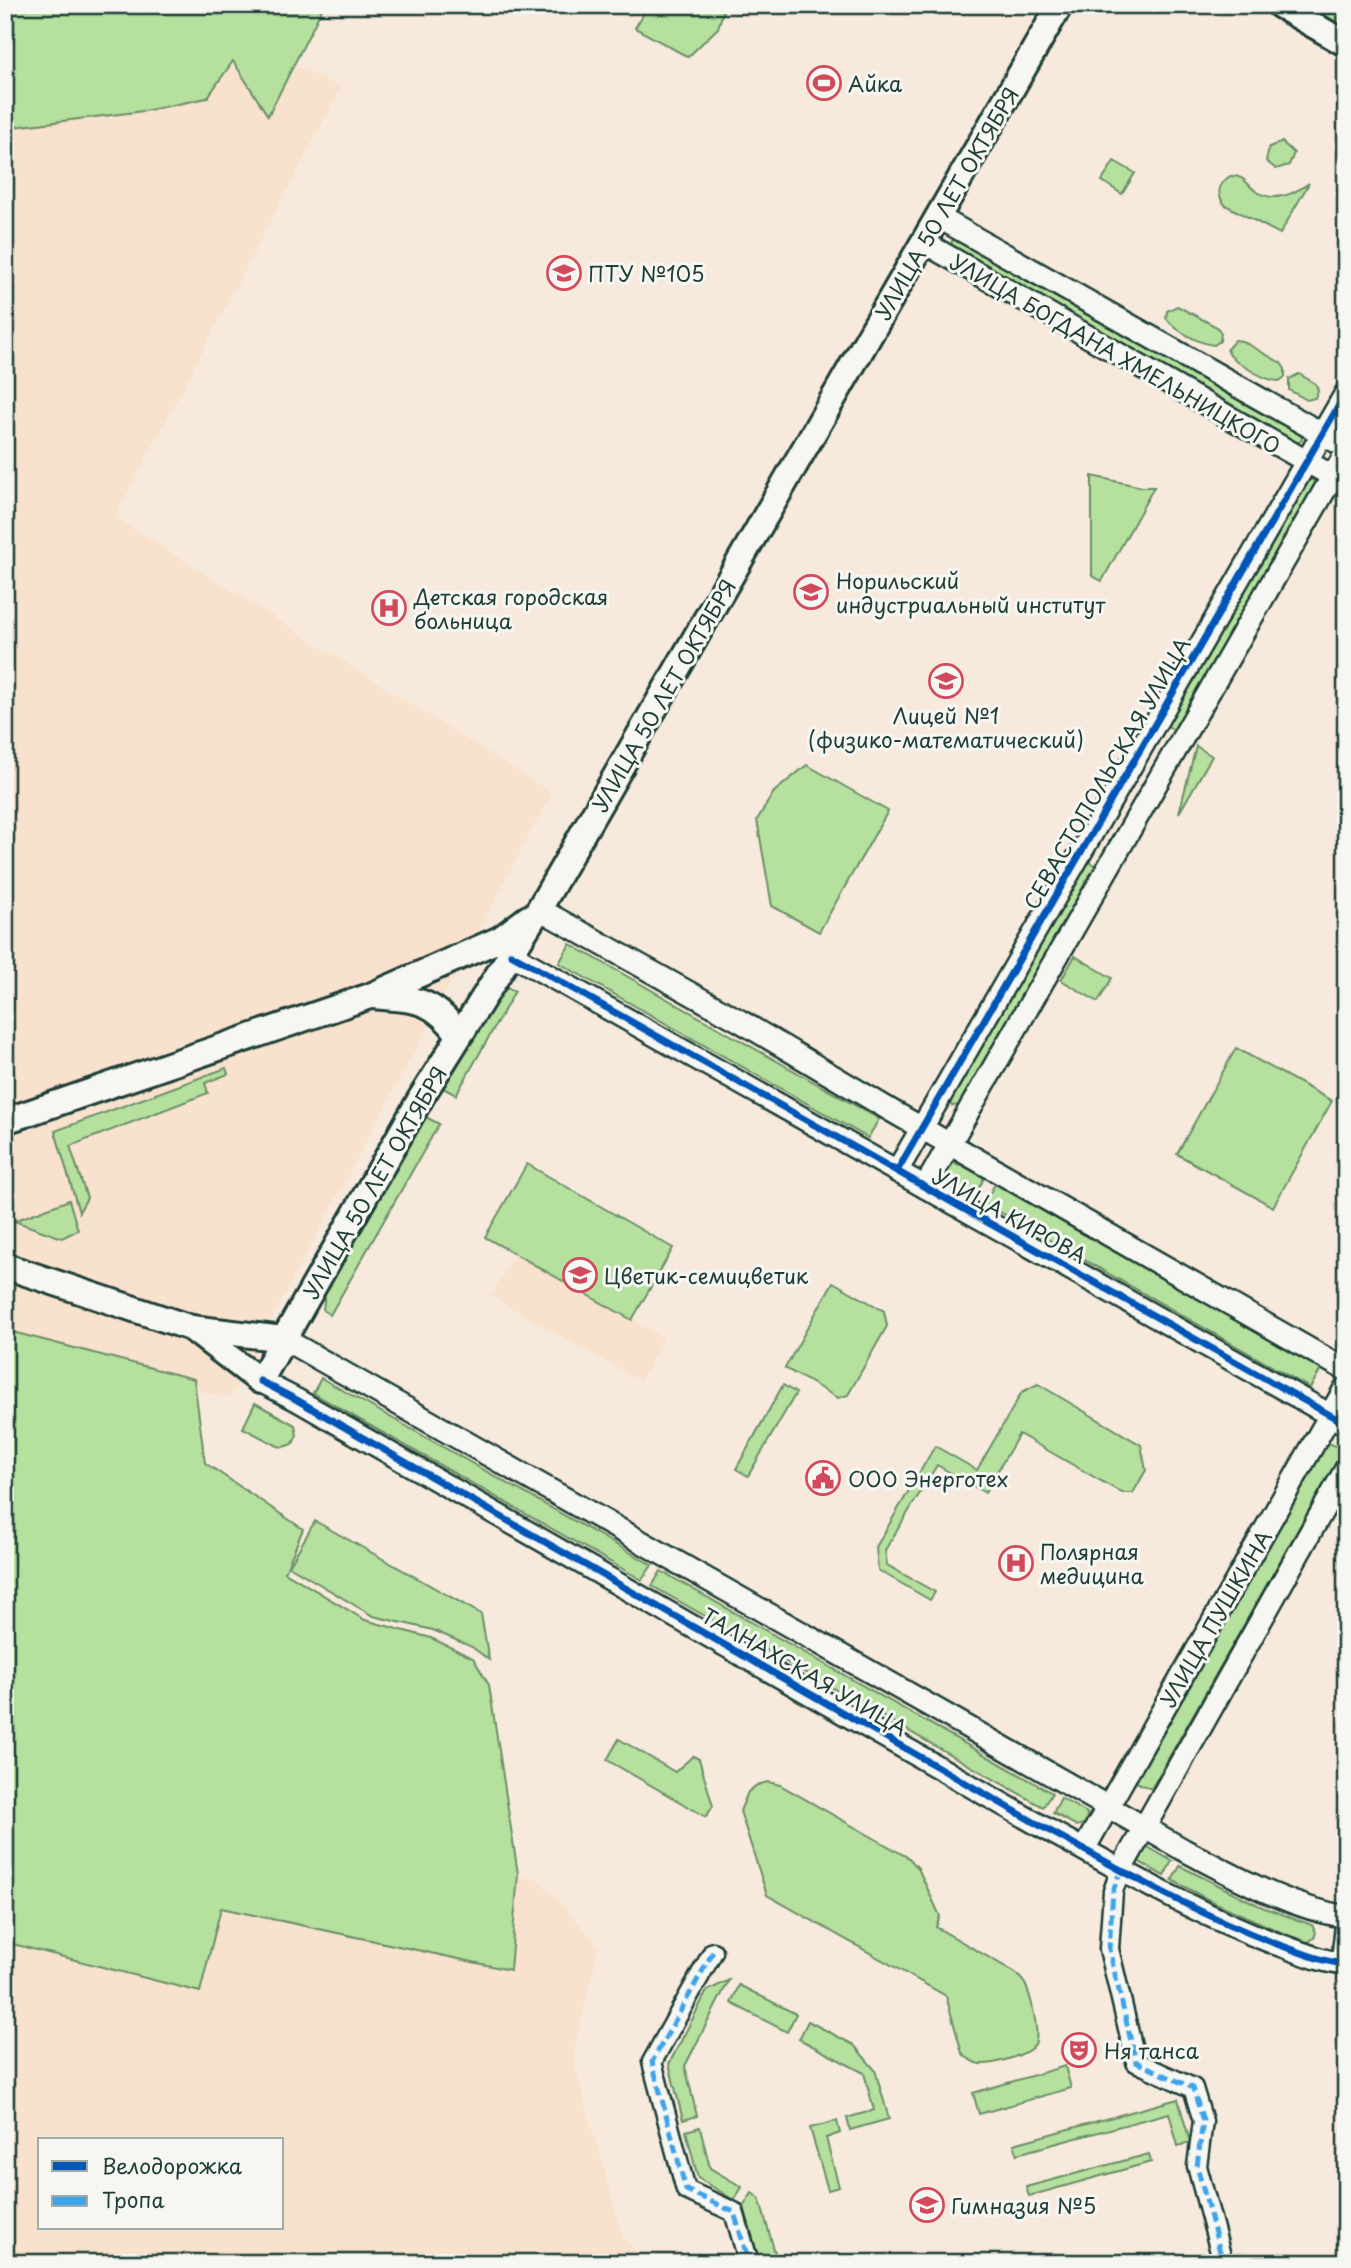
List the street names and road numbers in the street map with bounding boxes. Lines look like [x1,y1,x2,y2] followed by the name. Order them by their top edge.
[866,81,1026,325] street label: УЛИЦА 50 ЛЕТ ОКТЯБРЯ
[945,245,1287,461] street label: УЛИЦА БОГДАНА ХМЕЛЬНИЦКОГО
[583,573,743,817] street label: УЛИЦА 50 ЛЕТ ОКТЯБРЯ
[1015,631,1197,915] street label: СЕВАСТОПОЛЬСКАЯ УЛИЦА
[294,1060,454,1304] street label: УЛИЦА 50 ЛЕТ ОКТЯБРЯ
[927,1159,1093,1271] street label: УЛИЦА КИРОВА
[1151,1524,1279,1712] street label: УЛИЦА ПУШКИНА
[696,1599,914,1743] street label: ТАЛНАХСКАЯ УЛИЦА

